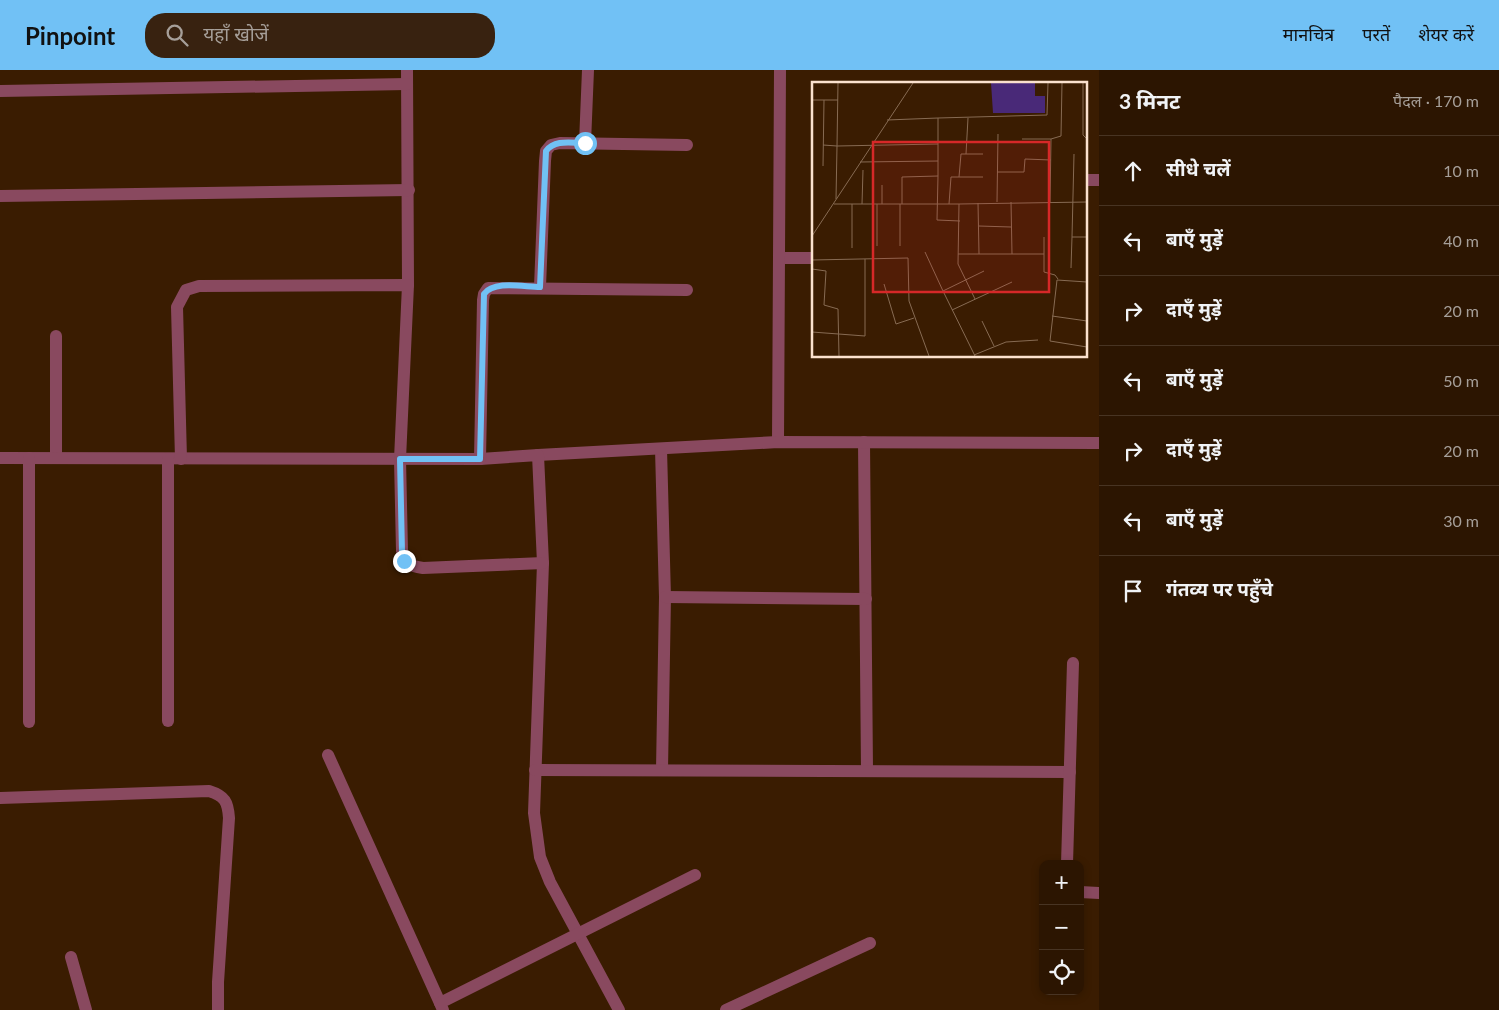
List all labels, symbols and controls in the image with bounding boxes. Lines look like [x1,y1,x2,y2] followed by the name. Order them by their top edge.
[145,13,495,58] search box
[25,21,115,50] text: Pinpoint
[163,21,191,49] icon: search
[203,22,269,45] text: यहाँ खोजें
[1283,23,1334,45] text: मानचित्र
[1362,23,1390,45] text: परतें
[1418,23,1474,45] text: शेयर करें
[812,82,1086,358] inset map
[1119,88,1180,113] text: 3 मिनट
[1393,91,1479,110] text: पैदल · 170 m
[574,132,597,155] route start
[1119,157,1147,185] icon: ahead
[1166,157,1231,180] text: सीधे चलें
[1443,161,1479,180] text: 10 m
[1119,227,1147,255] icon: left
[1166,227,1223,250] text: बाएँ मुड़ें
[1443,231,1479,250] text: 40 m
[1119,297,1147,325] icon: right
[1166,297,1222,320] text: दाएँ मुड़ें
[1443,301,1479,320] text: 20 m
[1119,367,1147,395] icon: left
[1166,367,1223,390] text: बाएँ मुड़ें
[1443,371,1479,390] text: 50 m
[1119,437,1147,465] icon: right
[1166,437,1222,460] text: दाएँ मुड़ें
[1443,441,1479,460] text: 20 m
[1119,507,1147,535] icon: left
[1166,507,1223,530] text: बाएँ मुड़ें
[1443,511,1479,530] text: 30 m
[393,550,416,573] route end
[1119,577,1147,605] icon: arrive
[1166,577,1273,600] text: गंतव्य पर पहुँचे
[1039,860,1084,995] map controls
[1039,860,1084,905] button: +
[1039,905,1084,950] button: −
[1039,950,1084,995] button: locate

